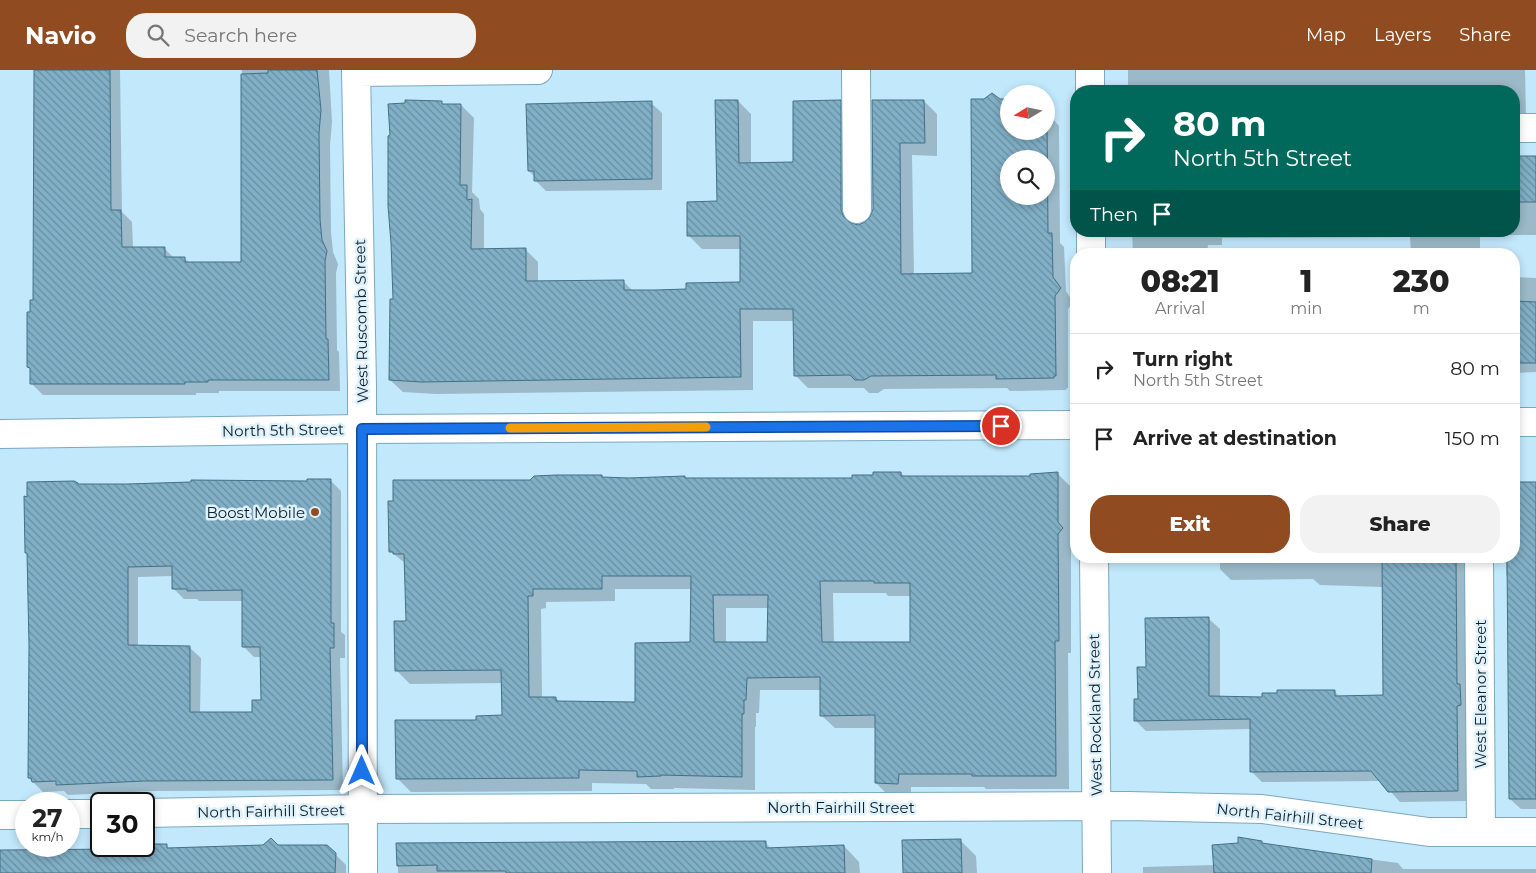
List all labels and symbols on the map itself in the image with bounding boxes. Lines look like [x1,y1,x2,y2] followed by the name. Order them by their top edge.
[1000,85,1055,140] north arrow
[350,239,372,403] street label: West Ruscomb Street
[980,405,1022,447] pin
[222,419,344,441] street label: North 5th Street
[207,503,305,522] place label: Boost Mobile
[309,506,321,518] marker: Boost Mobile
[1471,620,1490,768] street label: West Eleanor Street
[1084,634,1106,796] street label: West Rockland Street
[335,744,387,796] position arrow
[90,792,155,857] speed limit sign: 30
[767,798,915,817] street label: North Fairhill Street
[1216,799,1364,833] street label: North Fairhill Street
[197,800,345,822] street label: North Fairhill Street

